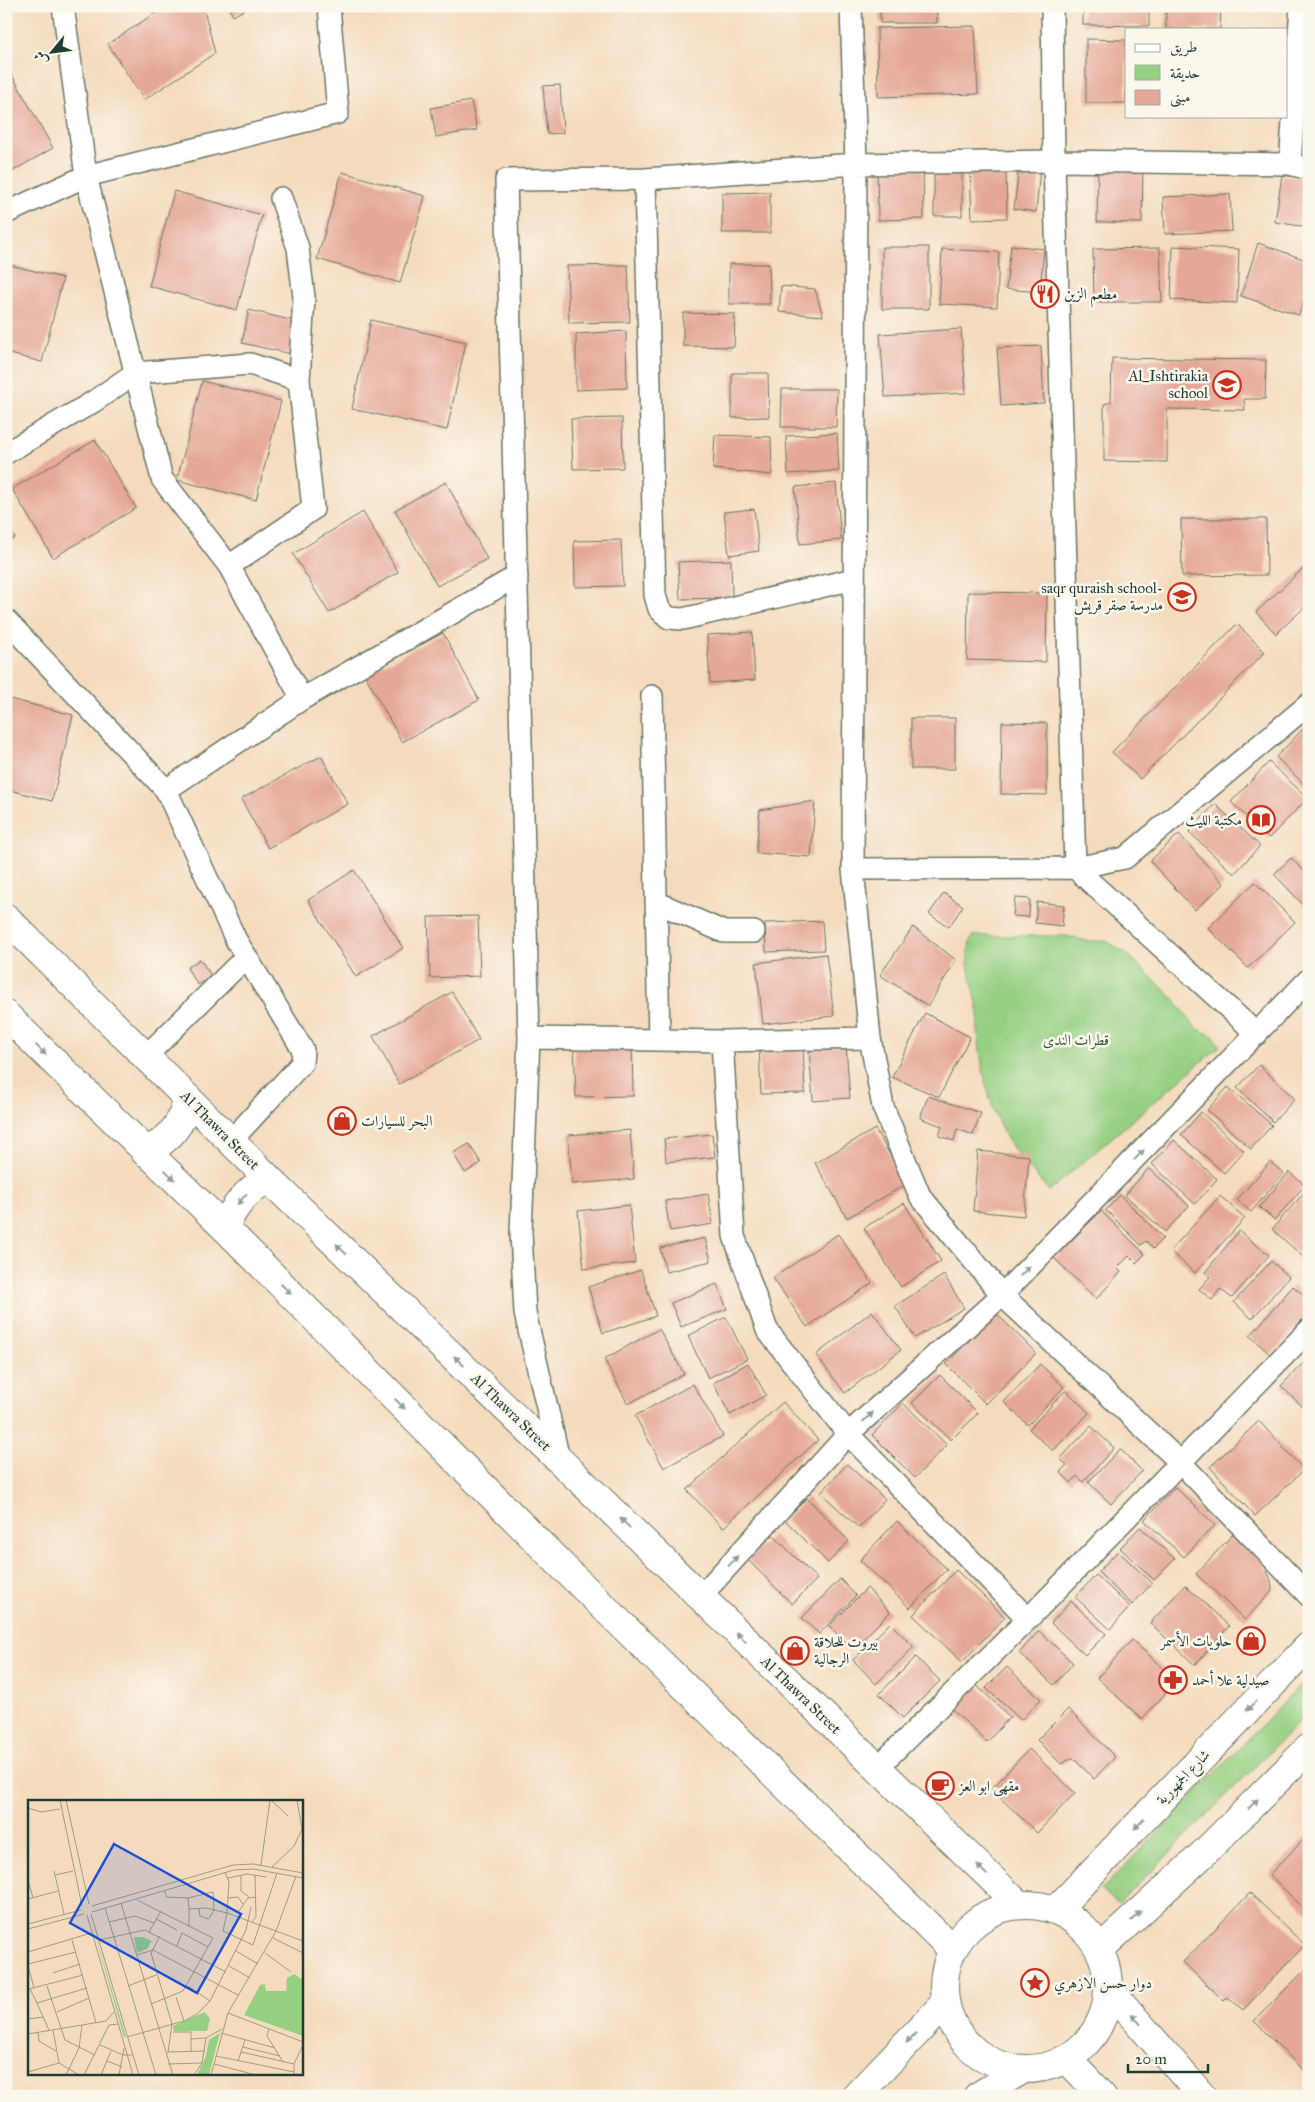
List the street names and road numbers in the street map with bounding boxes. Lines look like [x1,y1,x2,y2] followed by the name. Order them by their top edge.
[176,1086,264,1174] street label: Al Thawra Street
[466,1369,555,1455] street label: Al Thawra Street
[756,1652,845,1738] street label: Al Thawra Street
[1152,1746,1217,1811] street label: شارع الجمهورية

